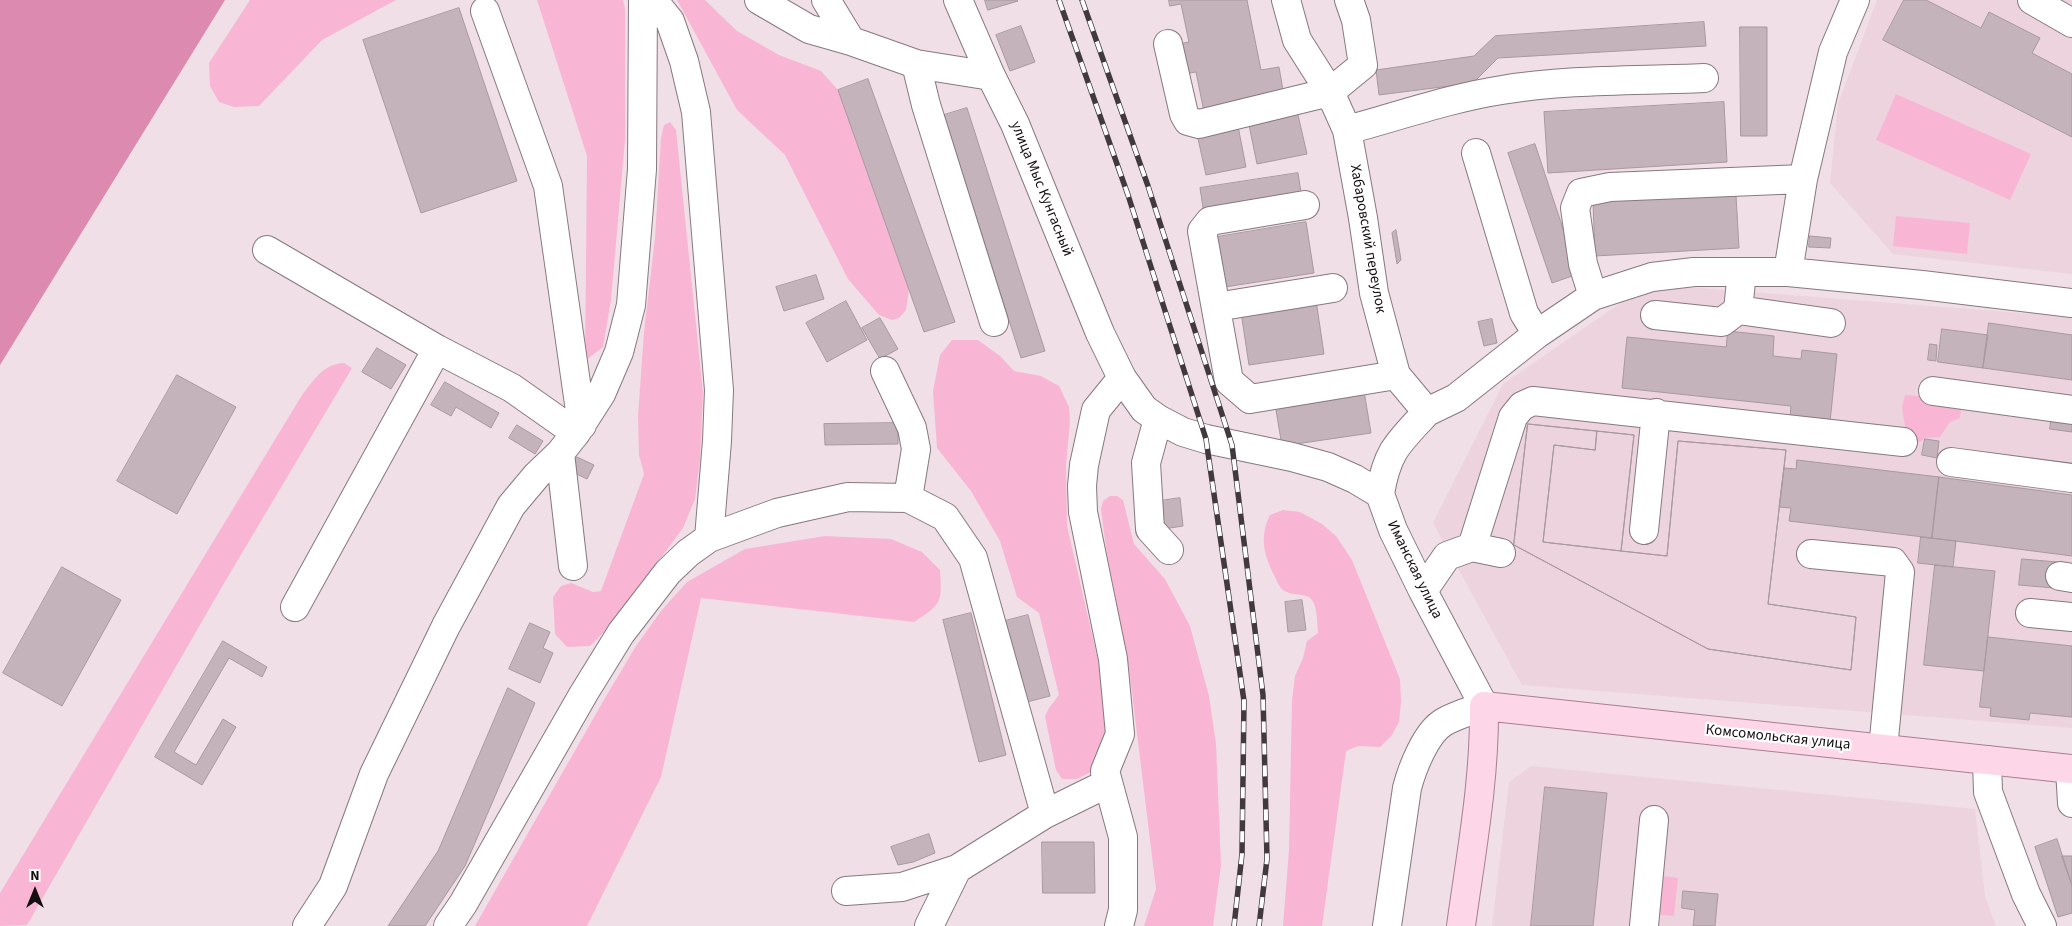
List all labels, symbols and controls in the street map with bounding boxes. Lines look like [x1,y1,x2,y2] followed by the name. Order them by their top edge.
[1006,119,1076,259] street label: улица Мыс Кунгасный
[1345,163,1389,315] street label: Хабаровский переулок
[1382,518,1446,622] street label: Иманская улица
[1705,721,1851,755] street label: Комсомольская улица
[10,866,60,916] north arrow
[30,866,40,886] text: N

